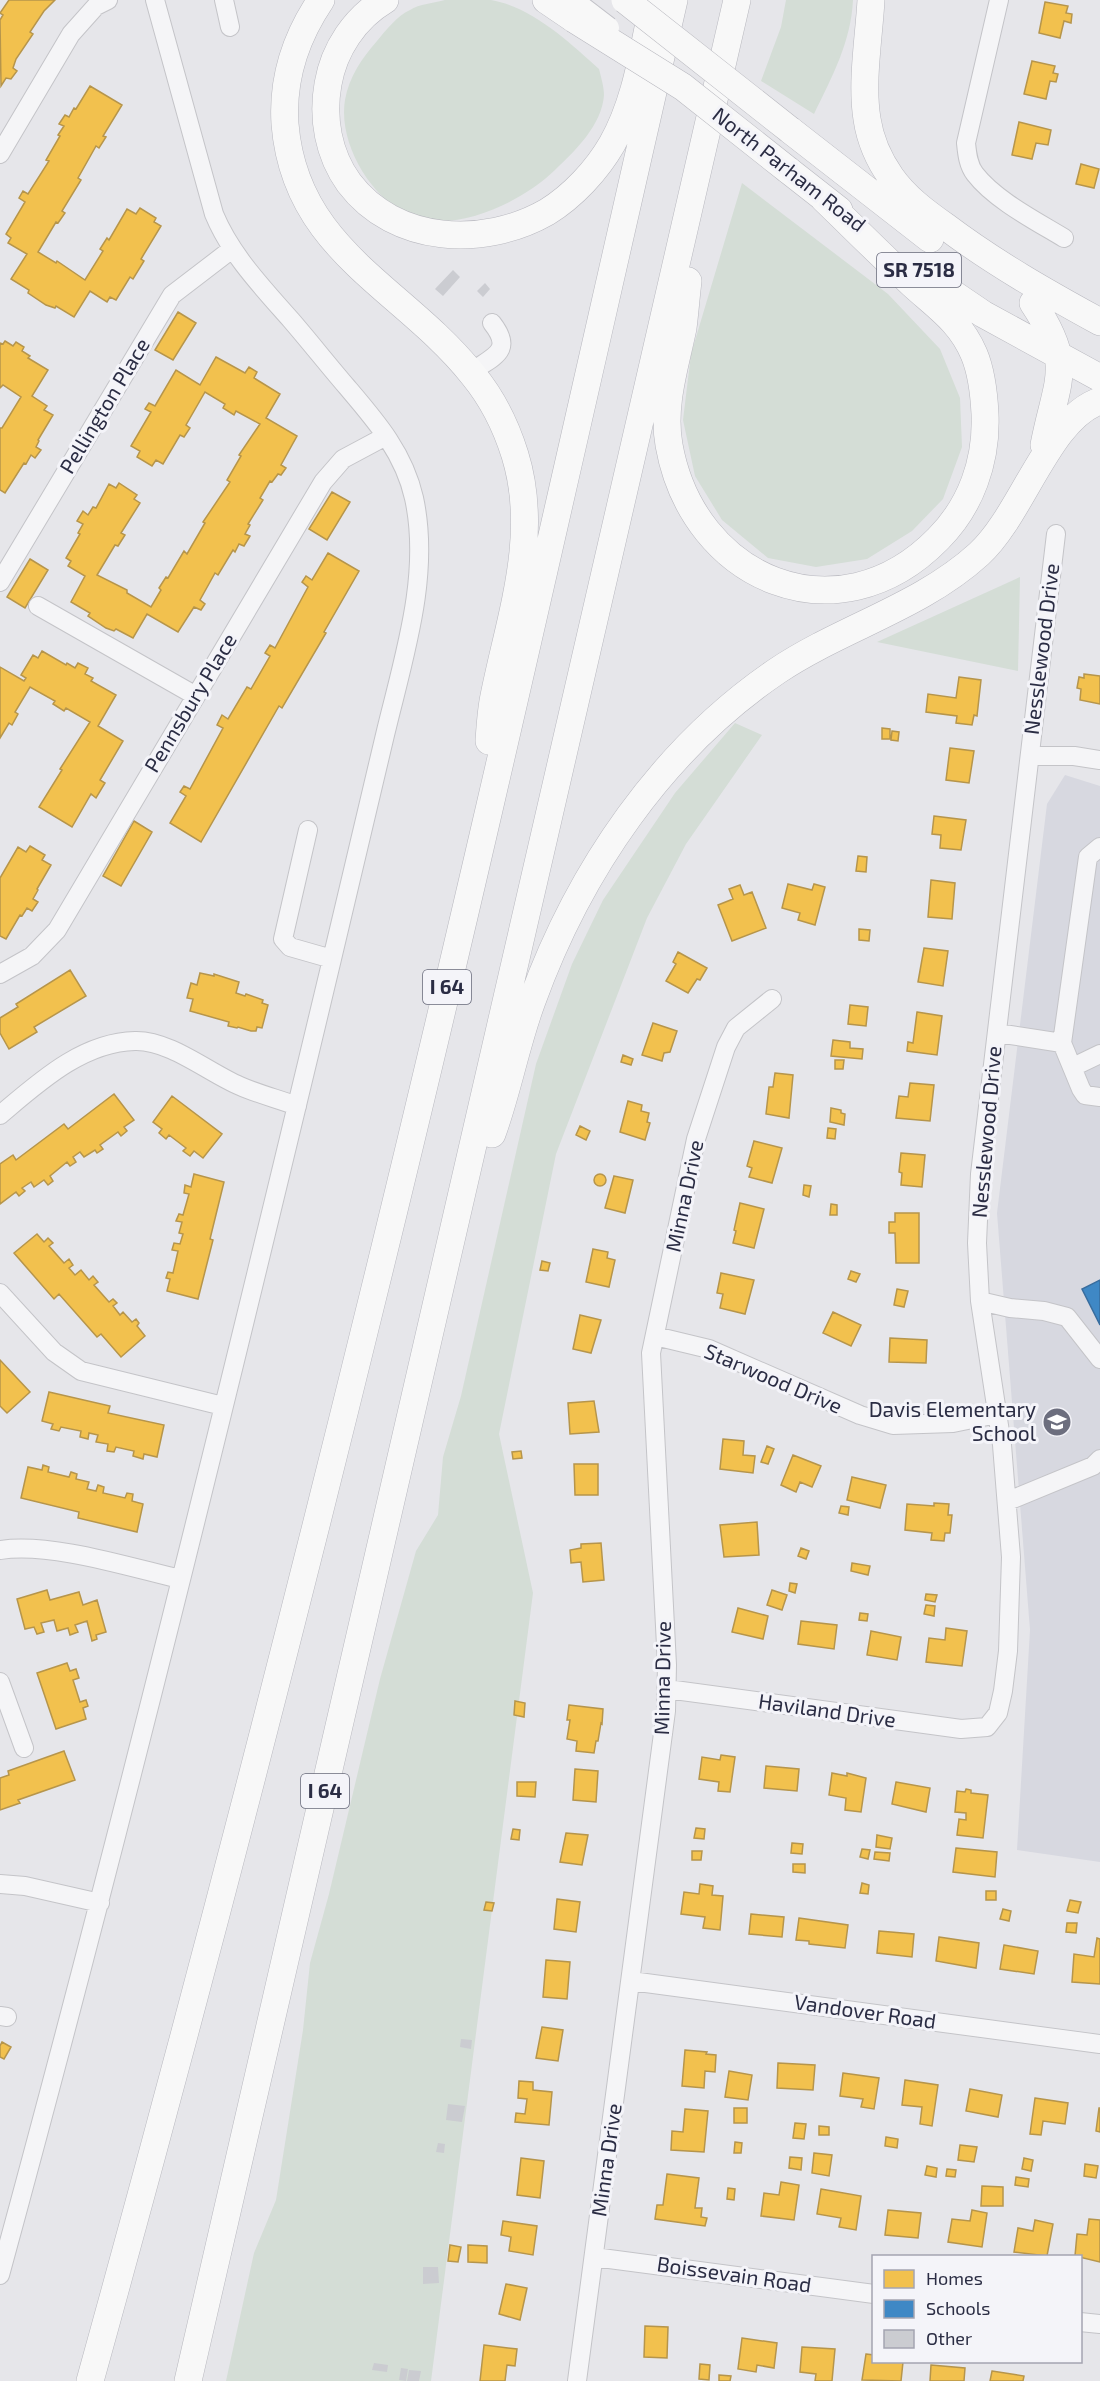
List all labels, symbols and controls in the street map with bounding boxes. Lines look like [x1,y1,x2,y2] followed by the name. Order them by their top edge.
[708,101,871,236] street label: North Parham Road
[877,253,961,287] road number: SR 7518
[53,333,154,477] street label: Pellington Place
[1018,562,1063,736] street label: Nesslewood Drive
[138,628,241,776] street label: Pennsbury Place
[423,970,471,1004] road number: I 64
[966,1045,1005,1219] street label: Nesslewood Drive
[659,1137,708,1254] street label: Minna Drive
[701,1337,846,1418] street label: Starwood Drive
[869,1396,1037,1445] place label: Davis Elementary School
[1041,1406,1073,1438] school or university icon: Davis Elementary School
[648,1621,675,1735] street label: Minna Drive
[757,1688,897,1732] street label: Haviland Drive
[301,1774,349,1808] road number: I 64
[793,1988,938,2033] street label: Vandover Road
[585,2102,626,2218] street label: Minna Drive
[655,2250,813,2297] street label: Boissevain Road
[872,2255,1082,2363] legend
[926,2267,983,2289] text: Homes
[926,2297,990,2319] text: Schools
[926,2327,972,2349] text: Other

